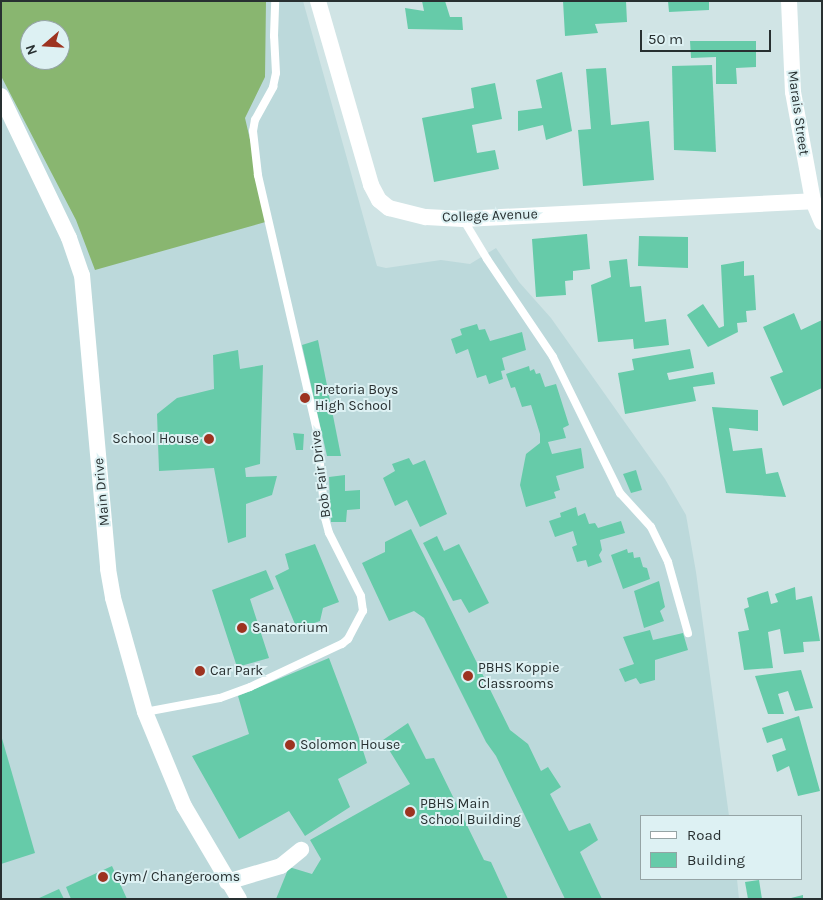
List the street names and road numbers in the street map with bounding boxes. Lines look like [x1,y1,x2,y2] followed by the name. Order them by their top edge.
[784,69,812,157] street label: Marais Street
[442,206,538,226] street label: College Avenue
[307,429,335,519] street label: Bob Fair Drive
[91,457,113,527] street label: Main Drive

